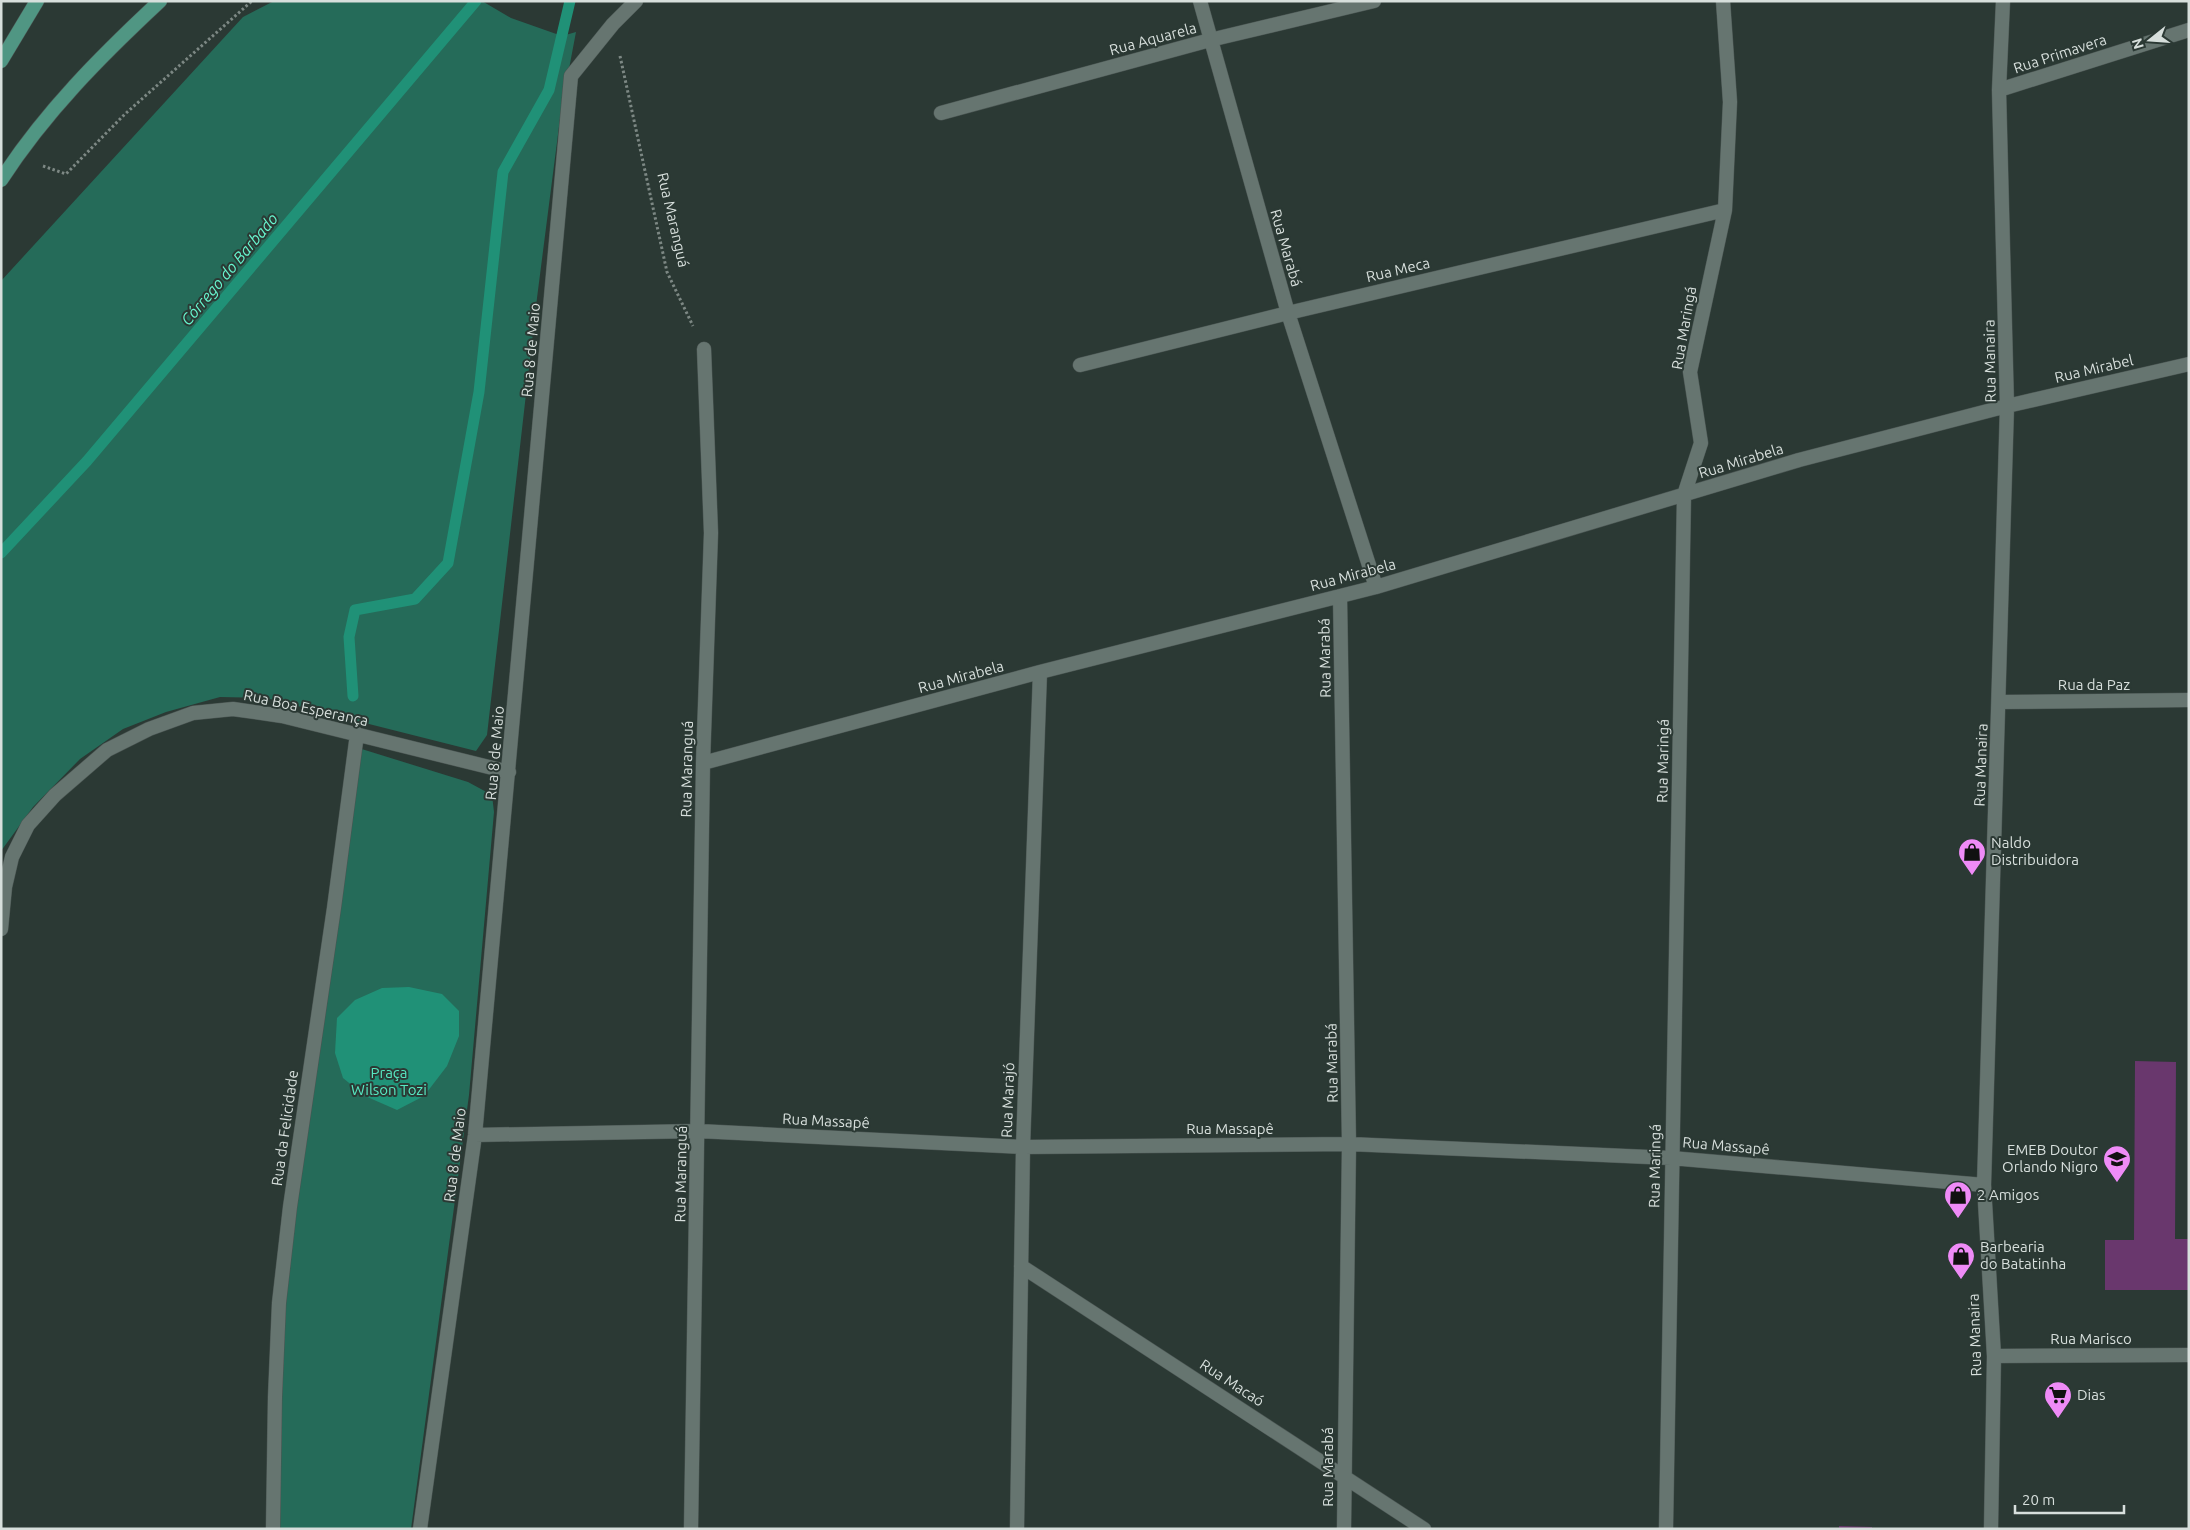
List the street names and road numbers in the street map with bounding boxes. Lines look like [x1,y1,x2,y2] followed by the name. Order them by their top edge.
[1107,19,1198,58] street label: Rua Aquarela
[2011,30,2109,77] street label: Rua Primavera
[654,171,693,269] street label: Rua Maranguá
[1267,207,1306,288] street label: Rua Marabá
[1364,254,1431,285] street label: Rua Meca
[1668,285,1699,371] street label: Rua Maringá
[518,302,543,398] street label: Rua 8 de Maio
[1980,319,1999,403] street label: Rua Manaira
[2053,351,2135,386] street label: Rua Mirabel
[1696,440,1785,481] street label: Rua Mirabela
[1308,555,1397,594] street label: Rua Mirabela
[1315,618,1334,698] street label: Rua Marabá
[916,657,1005,696] street label: Rua Mirabela
[2058,676,2130,693] street label: Rua da Paz
[242,686,370,729] street label: Rua Boa Esperança
[482,705,507,801] street label: Rua 8 de Maio
[1653,719,1672,803] street label: Rua Maringá
[677,721,696,817] street label: Rua Maranguá
[1971,723,1990,807] street label: Rua Manaira
[1322,1023,1341,1103] street label: Rua Marabá
[998,1062,1017,1138] street label: Rua Marajó
[268,1069,301,1187] street label: Rua da Felicidade
[440,1107,469,1203] street label: Rua 8 de Maio
[782,1110,870,1131] street label: Rua Massapê
[1186,1120,1274,1137] street label: Rua Massapê
[1645,1124,1664,1208] street label: Rua Maringá
[671,1126,690,1222] street label: Rua Maranguá
[1682,1133,1770,1158] street label: Rua Massapê
[1965,1293,1984,1377] street label: Rua Manaira
[2050,1330,2132,1347] street label: Rua Marisco
[1197,1356,1268,1410] street label: Rua Macaó
[1319,1427,1336,1507] street label: Rua Marabá

